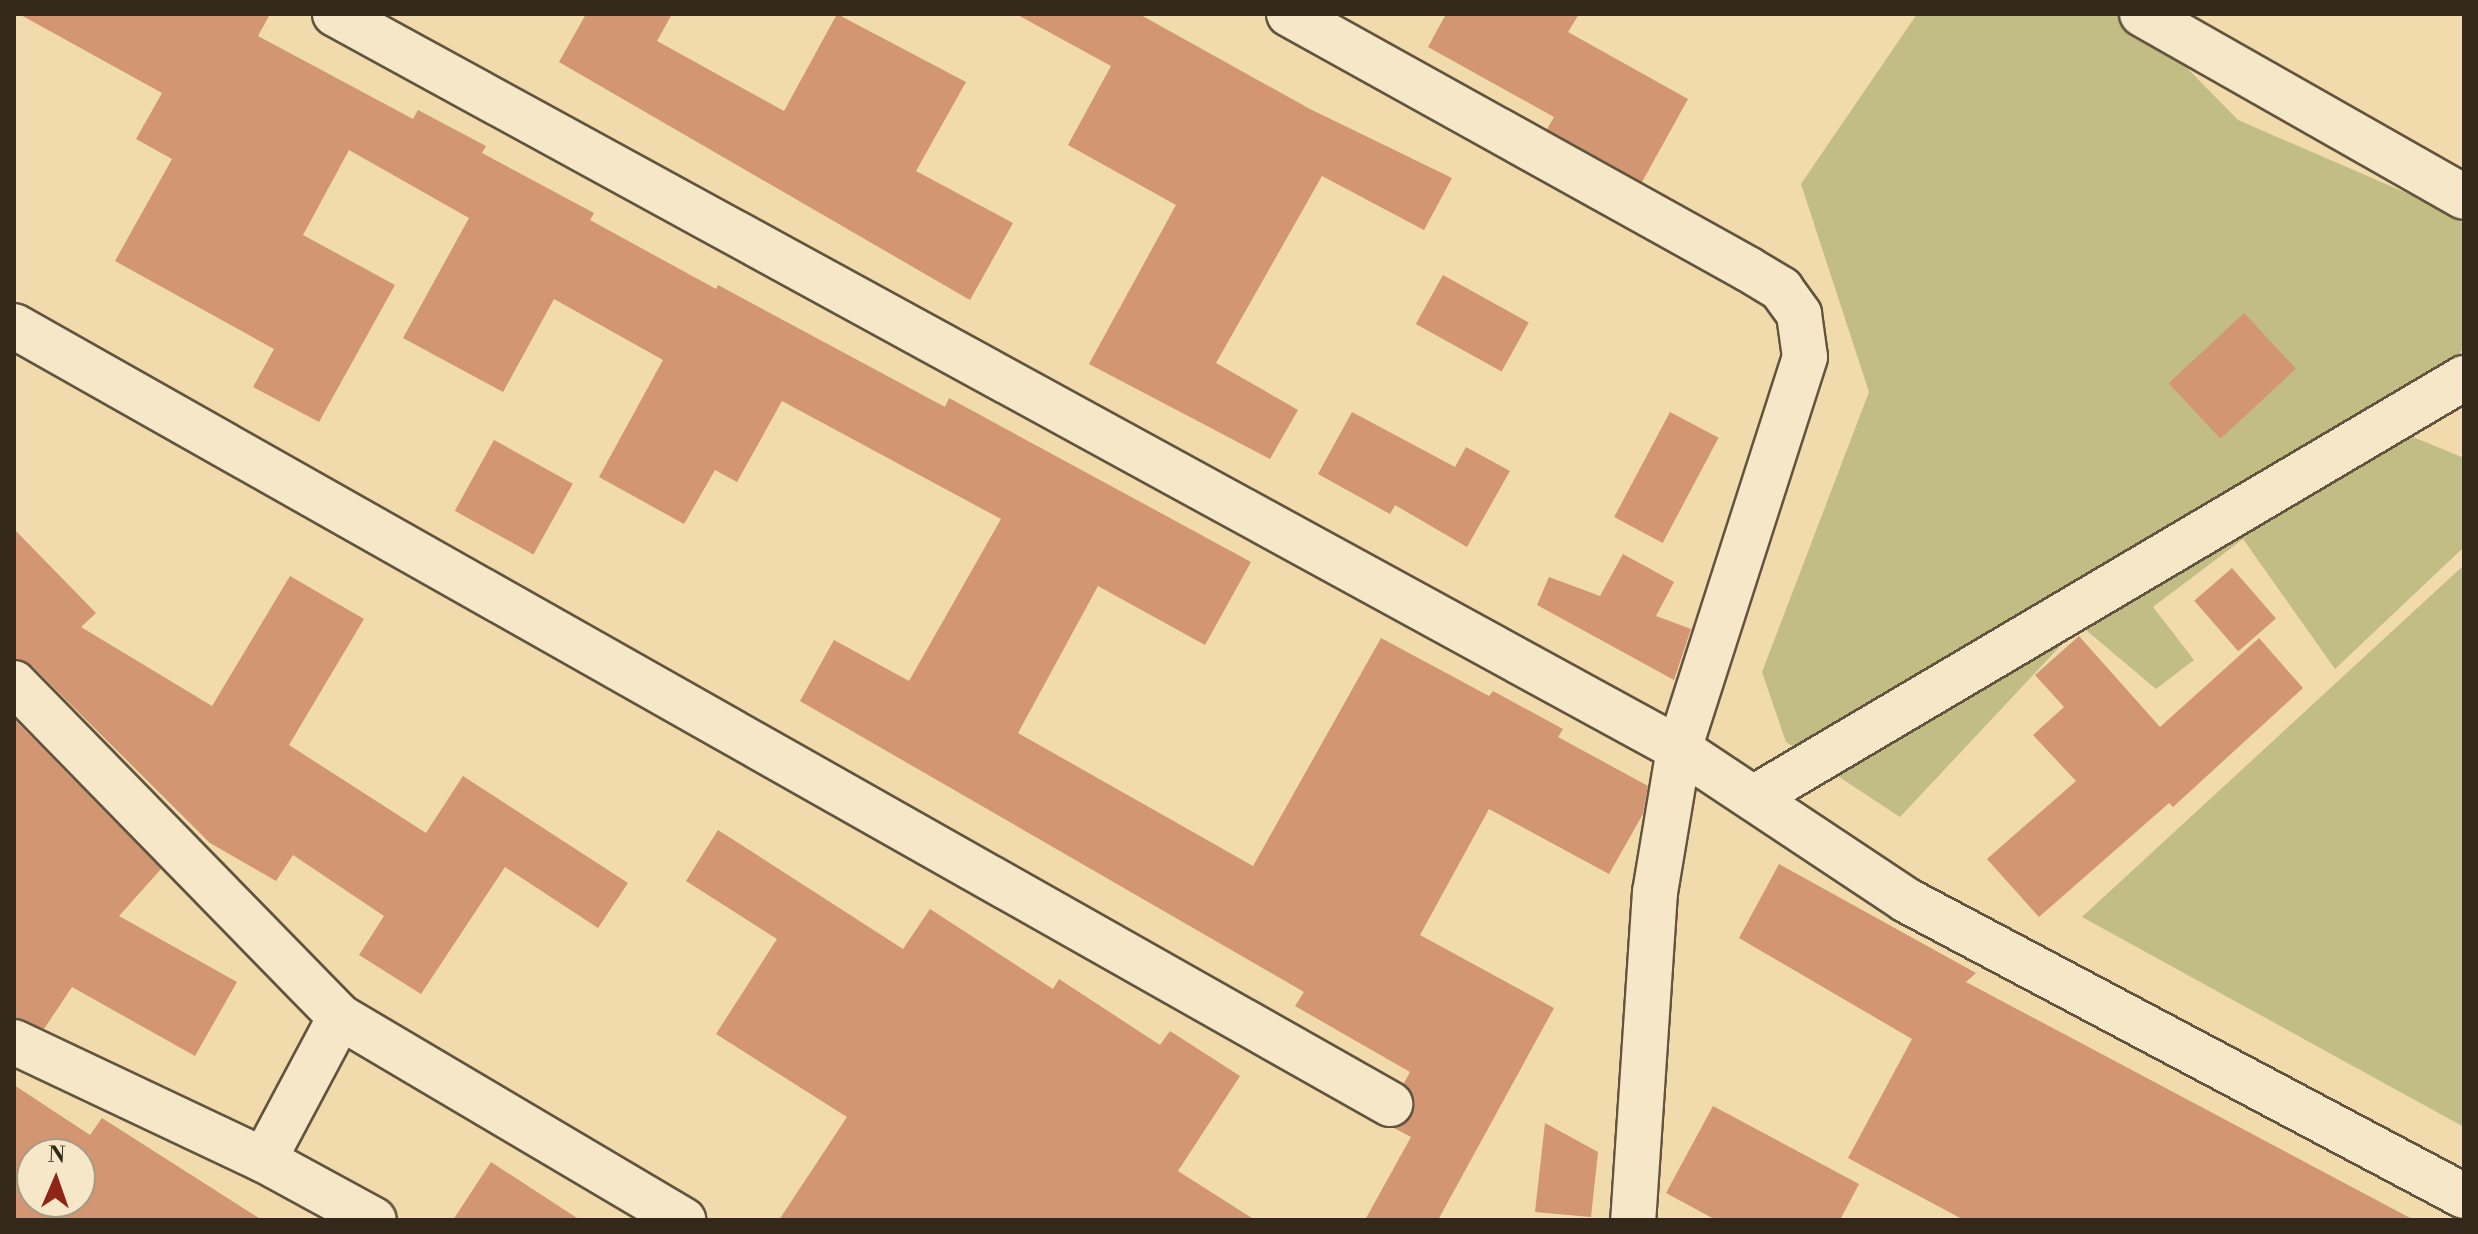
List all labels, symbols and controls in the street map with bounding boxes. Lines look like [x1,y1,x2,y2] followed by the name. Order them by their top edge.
[16,1138,96,1218] north arrow
[48,1142,66,1169] text: N

